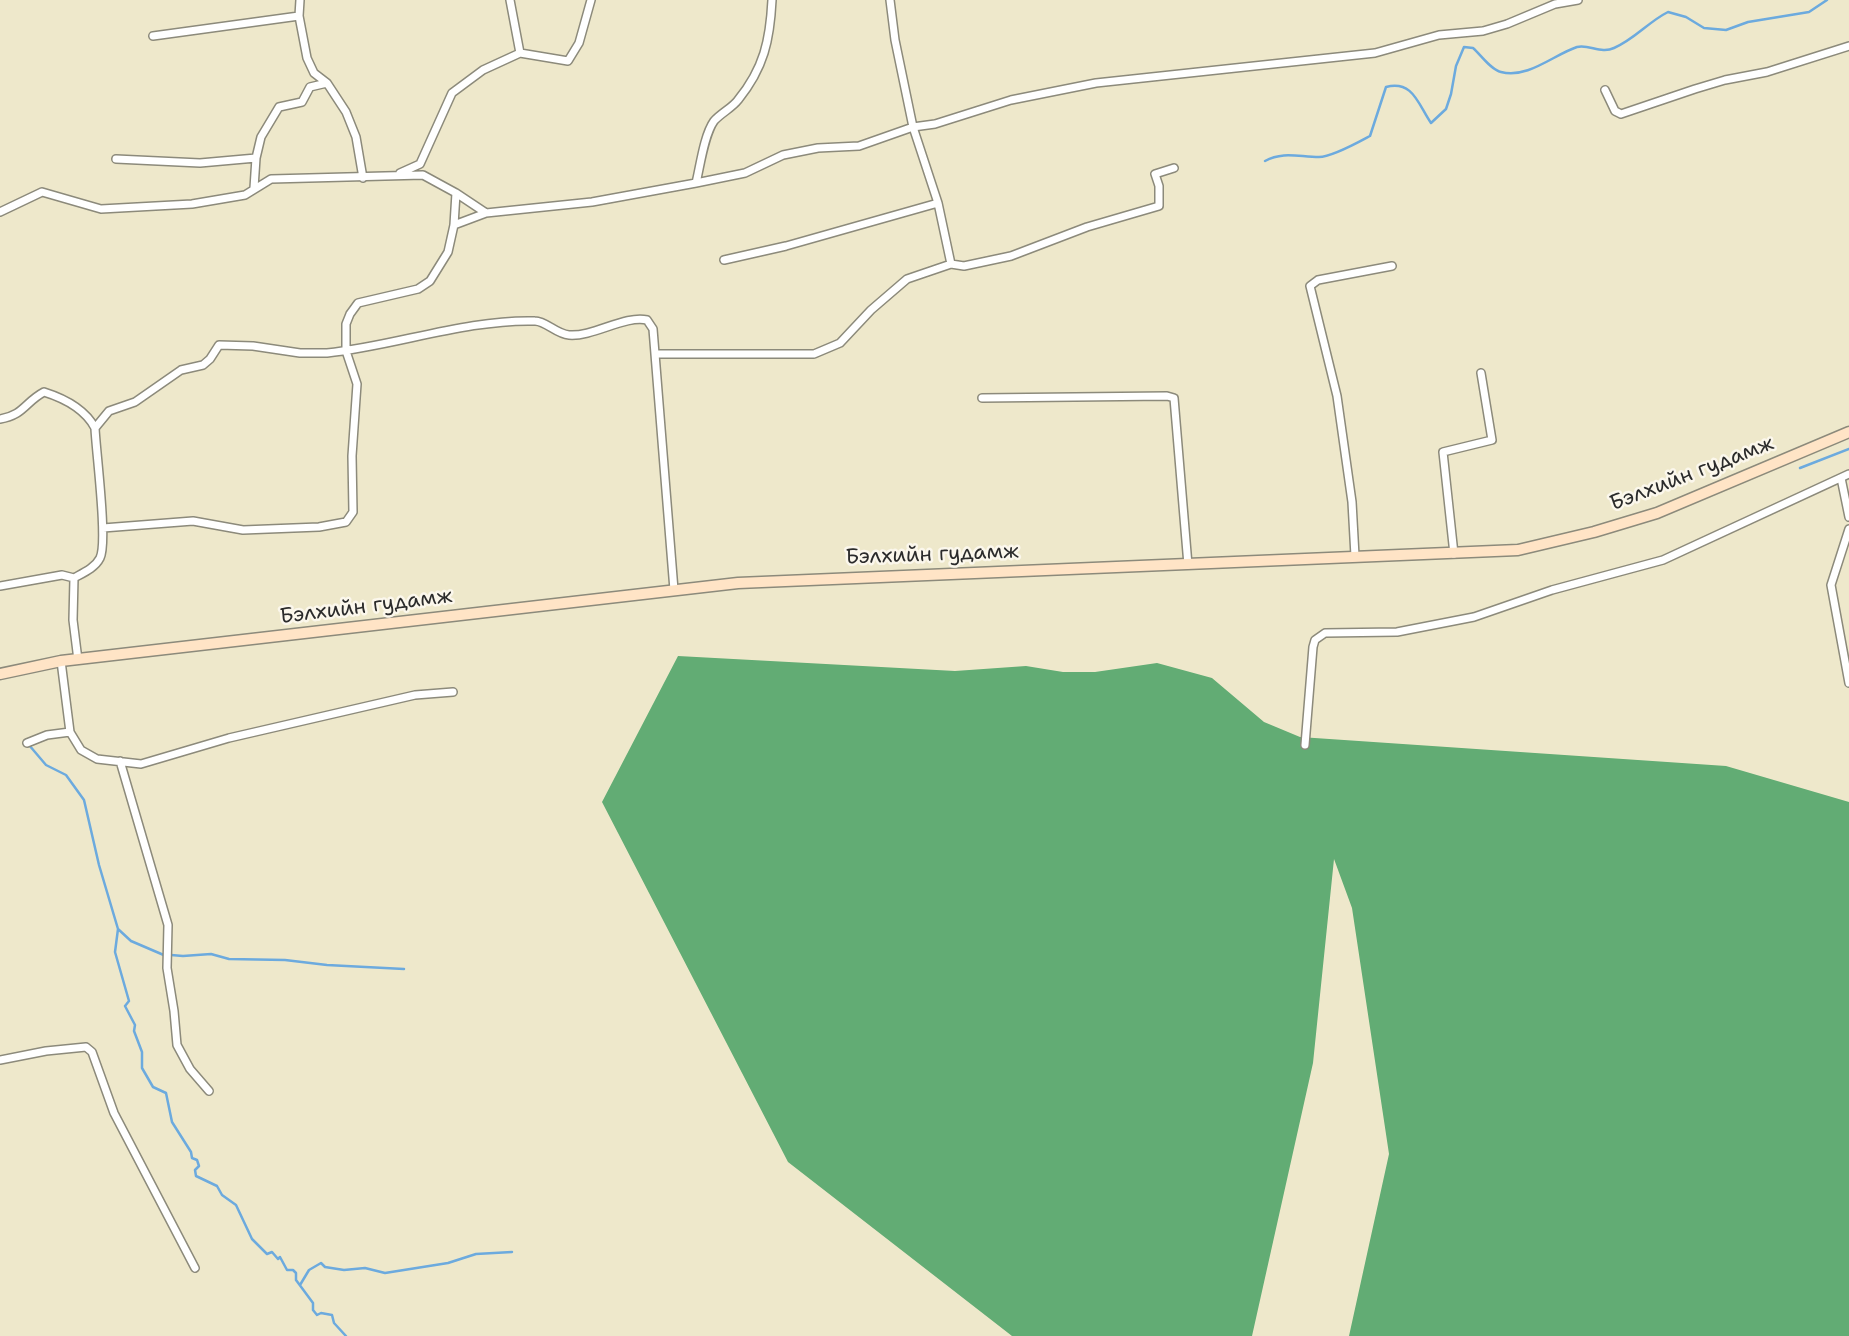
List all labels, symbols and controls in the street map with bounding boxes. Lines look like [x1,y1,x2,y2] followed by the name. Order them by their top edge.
[1607,431,1777,517] street label: Бэлхийн гудамж
[845,539,1019,571] street label: Бэлхийн гудамж
[278,584,454,630] street label: Бэлхийн гудамж

